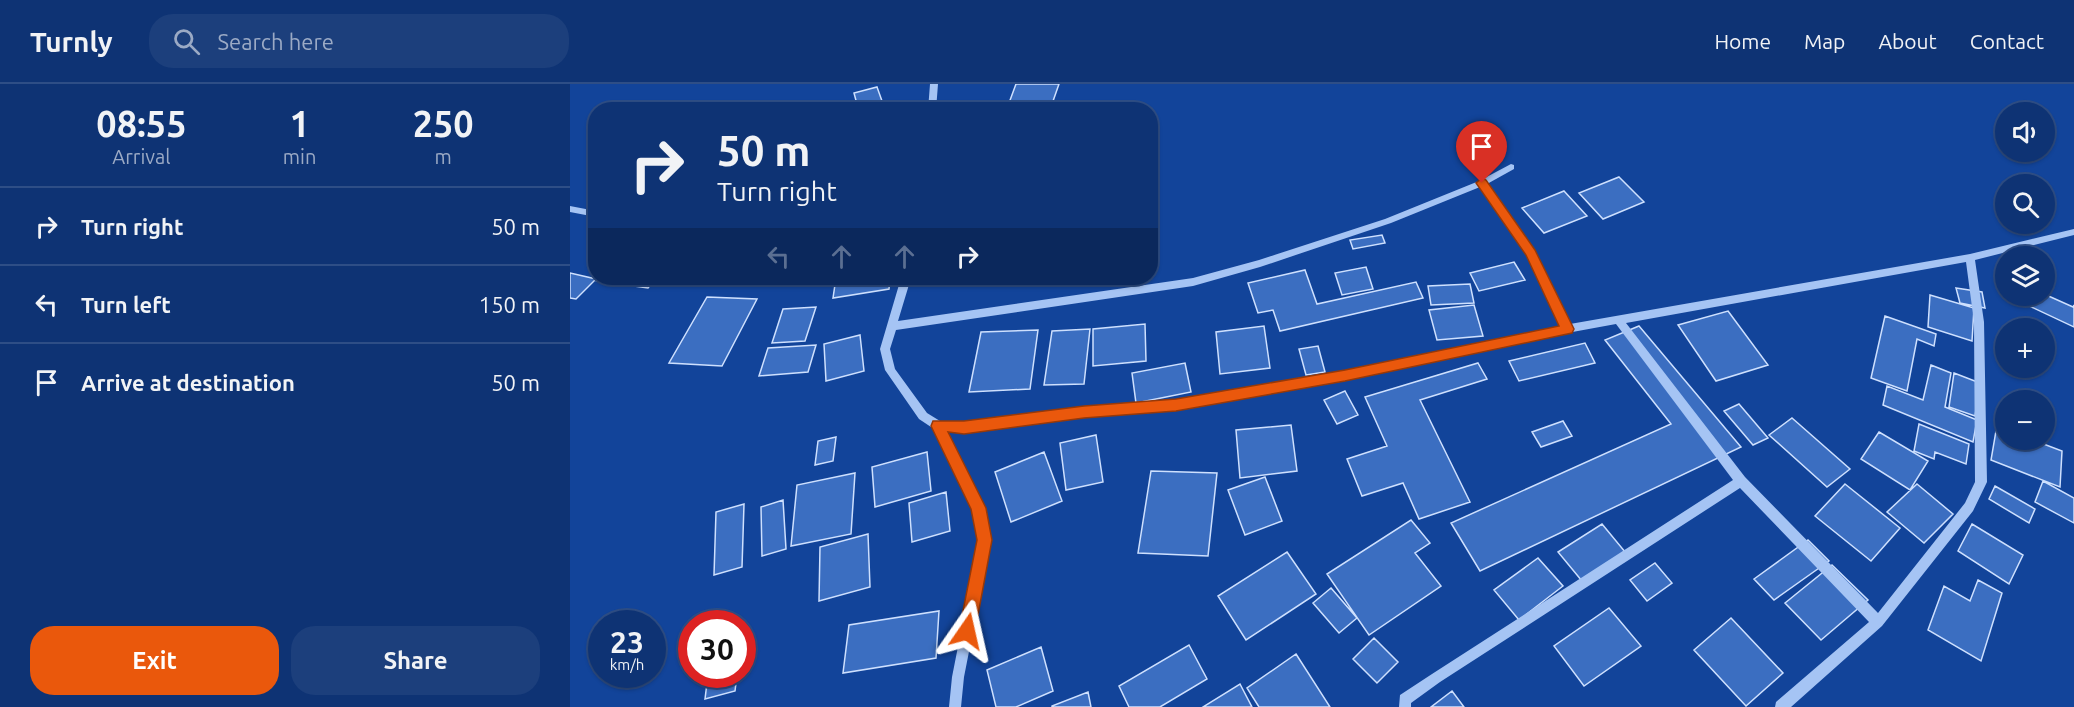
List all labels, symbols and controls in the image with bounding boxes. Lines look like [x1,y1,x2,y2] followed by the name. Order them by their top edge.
[149,14,569,68] search box
[170,25,203,58] icon: search
[30,26,113,57] text: Turnly
[218,29,334,54] text: Search here
[1714,29,1771,53] text: Home
[1804,29,1845,53] text: Map
[1878,29,1937,53] text: About
[1970,29,2044,53] text: Contact
[1995,102,2055,450] map controls
[1995,102,2055,162] button: sound
[96,103,186,144] text: 08:55
[289,103,310,144] text: 1
[413,103,474,144] text: 250
[1456,121,1507,183] pin
[618,126,696,204] icon: right
[717,127,811,174] text: 50 m
[1465,130,1498,163] icon: arrive
[112,145,171,168] text: Arrival
[283,145,316,168] text: min
[435,145,452,168] text: m
[1995,174,2055,234] button: search
[717,176,837,206] text: Turn right
[30,210,63,243] icon: right
[81,214,183,239] text: Turn right
[491,214,540,239] text: 50 m
[762,240,795,273] icon: left
[825,240,858,273] icon: ahead
[888,240,921,273] icon: ahead
[951,240,984,273] icon: right
[1995,246,2055,306] button: layers
[30,288,63,321] icon: left
[81,292,171,317] text: Turn left
[479,292,540,317] text: 150 m
[1995,318,2055,378] button: +
[30,366,63,399] icon: arrive
[81,370,295,395] text: Arrive at destination
[491,370,540,395] text: 50 m
[1995,390,2055,450] button: −
[935,599,999,663] position arrow
[678,610,756,688] speed limit sign: 30
[610,625,644,659] text: 23
[30,626,279,695] button: Exit
[291,626,540,695] button: Share
[610,656,644,673] text: km/h

